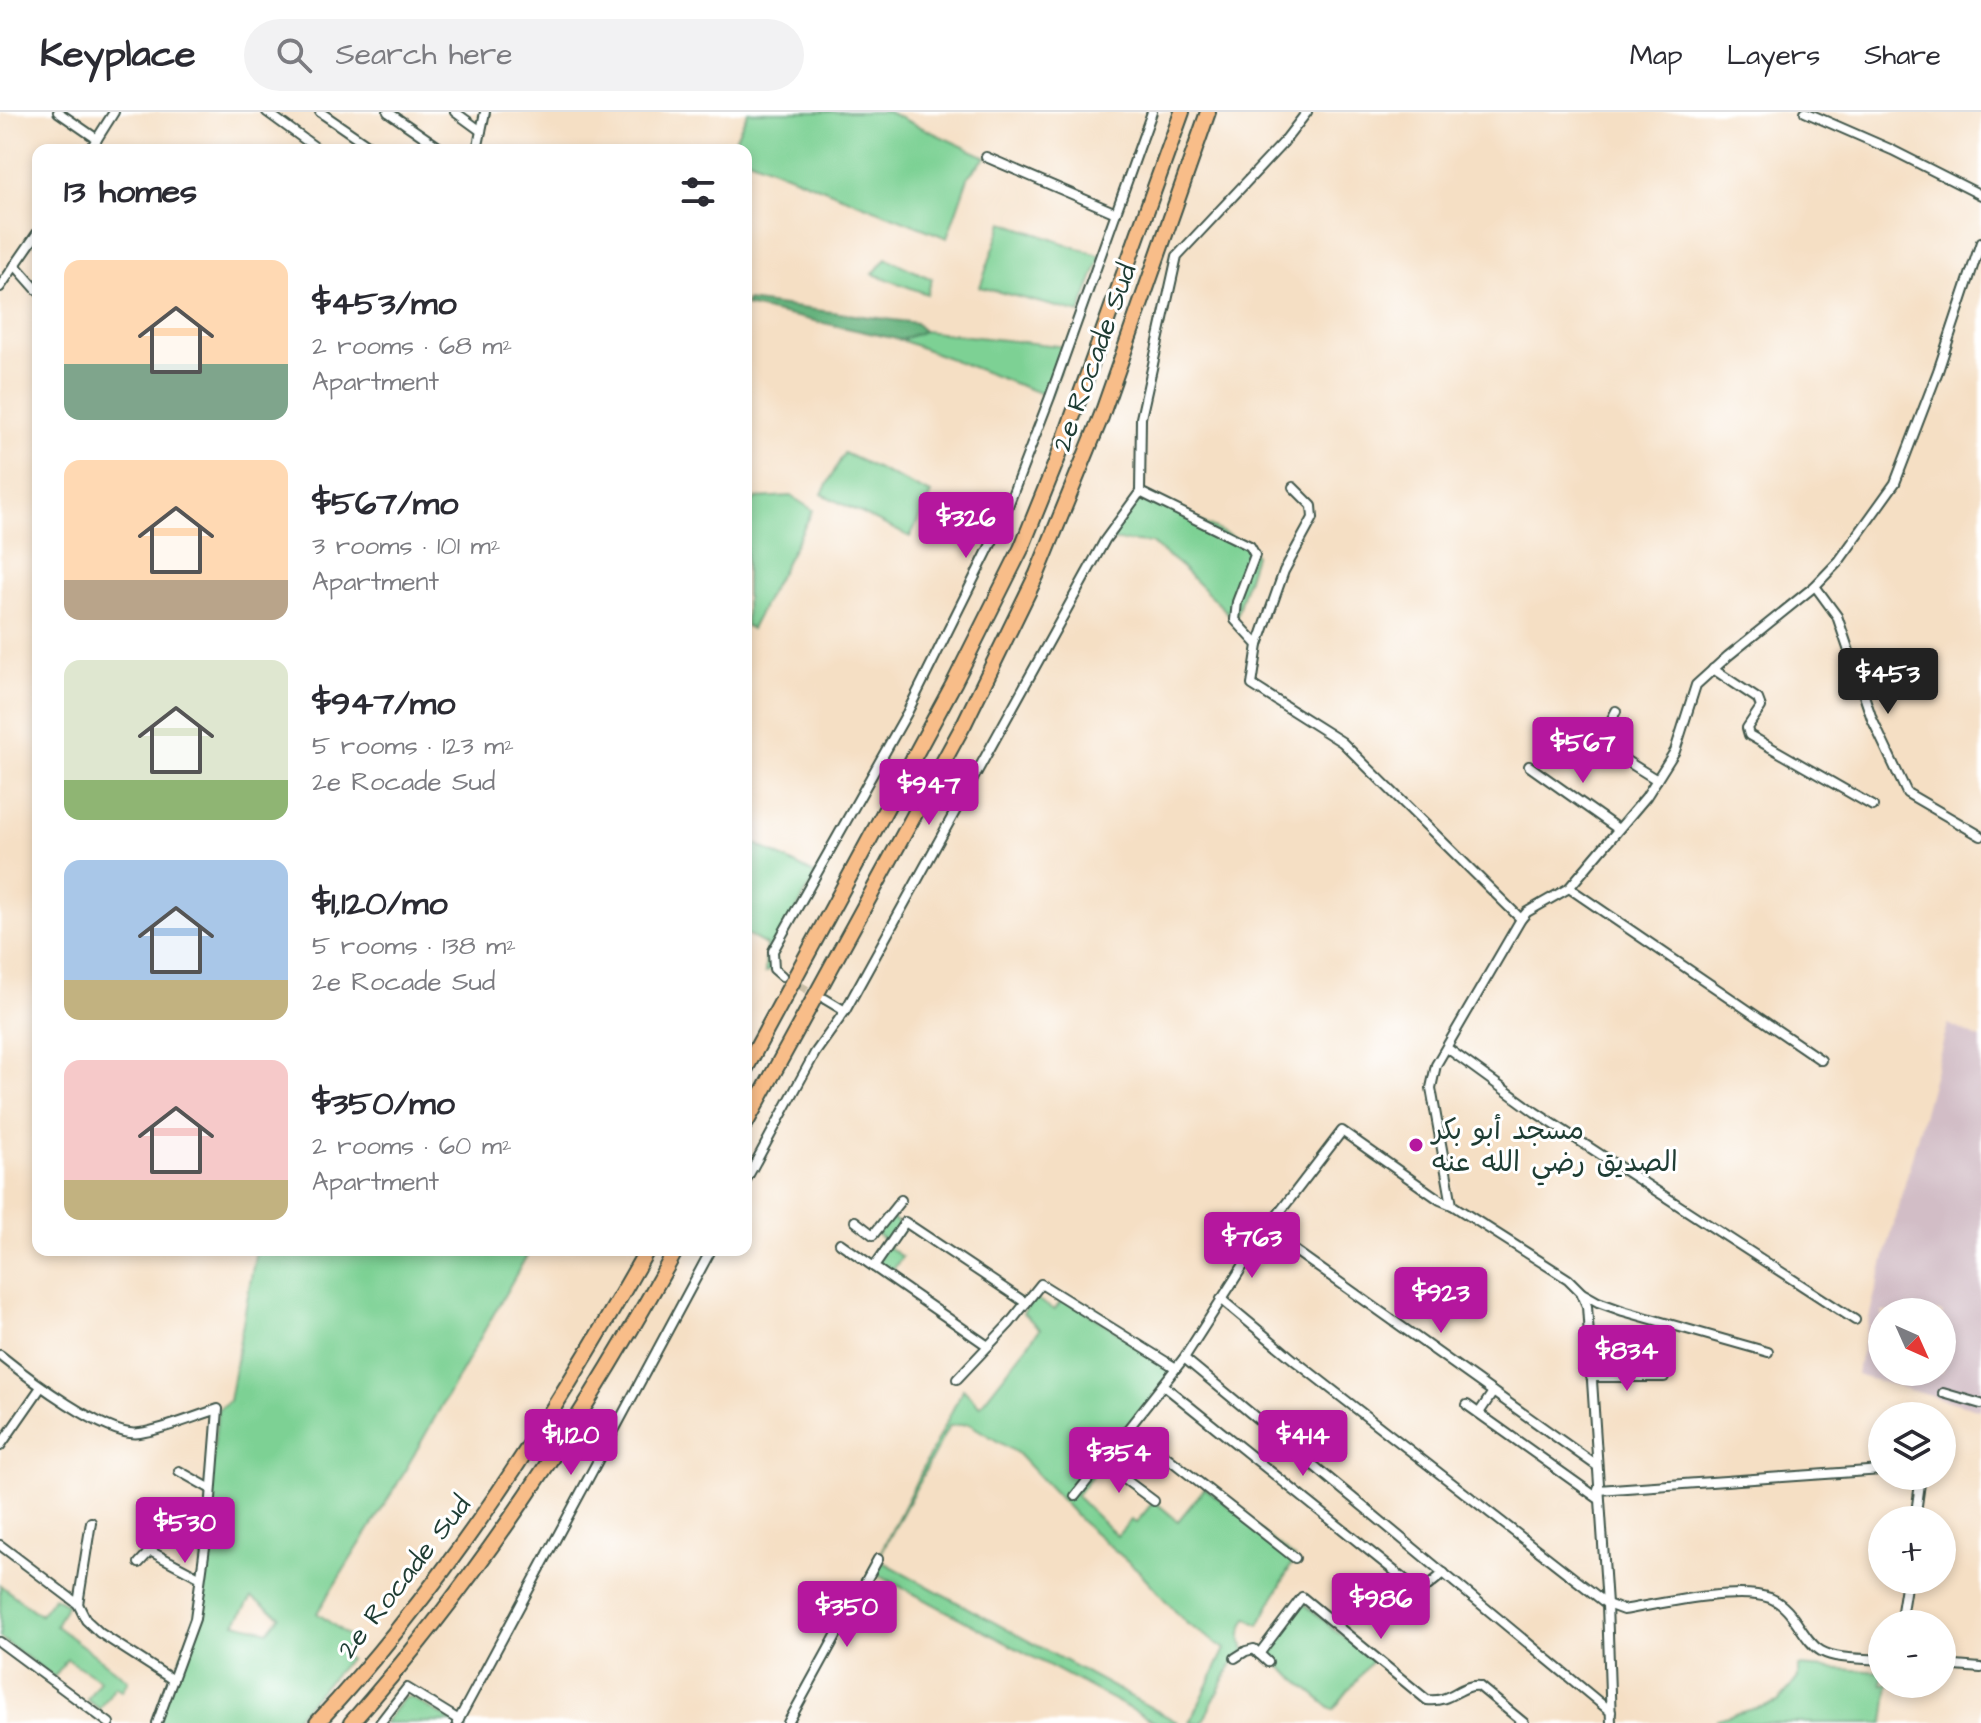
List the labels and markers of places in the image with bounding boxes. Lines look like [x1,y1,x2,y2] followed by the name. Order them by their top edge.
[919,492,1013,560] pin: $326
[1841,648,1935,716] pin: $453
[1536,717,1630,785] pin: $567
[882,759,976,827] pin: $947
[1430,1111,1678,1186] place label: مسجد أبو بكر الصديق رضي الله عنه
[1407,1136,1425,1154] marker: مسجد أبو بكر الصديق رضي الله عنه
[1205,1212,1299,1280] pin: $763
[1394,1267,1488,1335] pin: $923
[1580,1325,1674,1393] pin: $834
[506,1409,636,1477] pin: $1,120
[1256,1410,1350,1478] pin: $414
[1072,1427,1166,1495] pin: $354
[138,1497,232,1565] pin: $530
[1334,1573,1428,1641] pin: $986
[800,1581,894,1649] pin: $350

